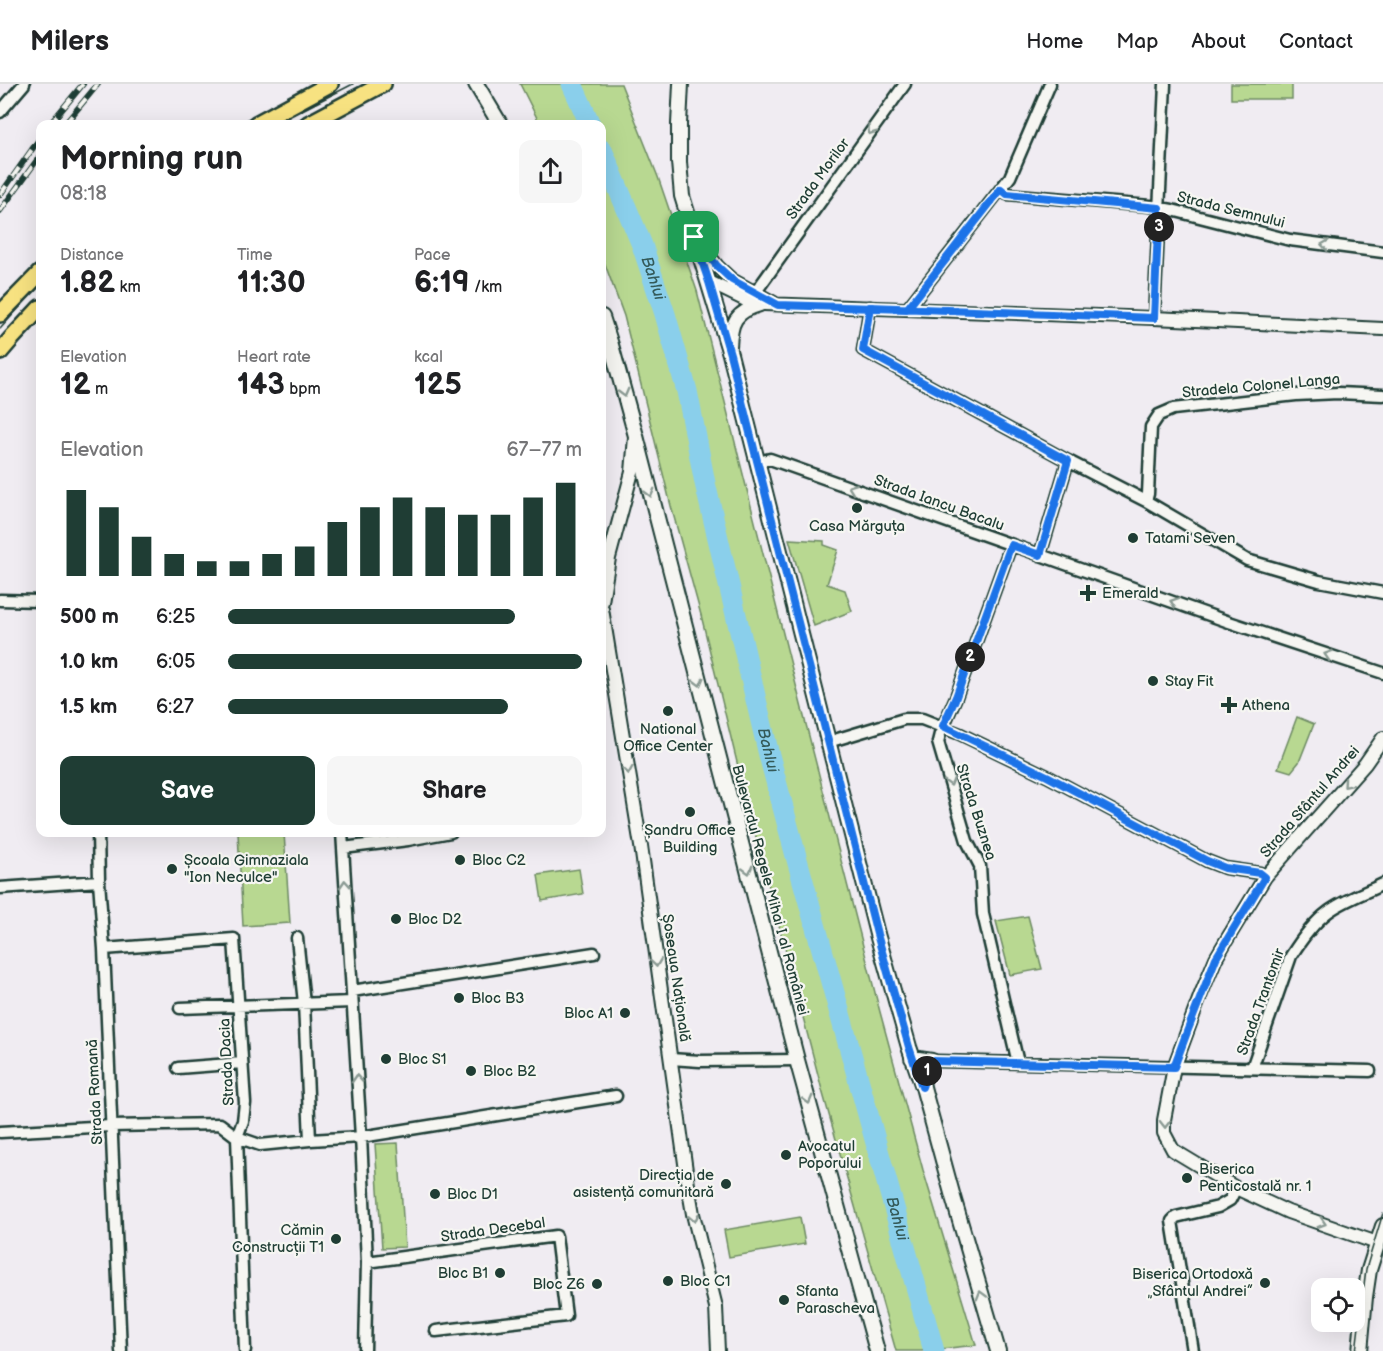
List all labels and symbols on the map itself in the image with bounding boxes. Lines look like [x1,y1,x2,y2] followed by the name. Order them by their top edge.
[867,125,878,136] one-way arrow
[782,134,854,223] street label: Strada Morilor
[1175,187,1287,233] street label: Strada Semnului
[668,211,719,262] pin
[1144,212,1174,242] pin: 3
[1320,239,1330,252] one-way arrow
[637,254,670,304] water label: Bahlui
[1181,370,1341,402] street label: Stradela Colonel Langa
[617,388,629,398] one-way arrow
[871,471,1007,535] street label: Strada Iancu Bacalu
[847,482,857,495] one-way arrow
[643,488,656,498] one-way arrow
[850,501,864,515] marker: Casa Mărguța
[809,517,905,536] place label: Casa Mărguța
[1145,529,1236,548] place label: Tatami Seven
[1126,531,1140,545] marker: Tatami Seven
[1079,584,1097,602] marker: Emerald
[1102,584,1159,603] place label: Emerald
[1169,597,1180,610] one-way arrow
[955,642,985,672] pin: 2
[1323,650,1333,662] one-way arrow
[1165,672,1214,691] place label: Stay Fit
[1146,674,1160,688] marker: Stay Fit
[692,676,705,686] one-way arrow
[1220,696,1238,714] marker: Athena
[1242,696,1290,715] place label: Athena
[661,704,675,718] marker: National Office Center
[623,720,713,756] place label: National Office Center
[753,726,783,776] water label: Bahlui
[1256,742,1364,862] street label: Strada Sfântul Andrei
[952,761,1000,863] street label: Strada Buznea
[727,763,813,1017] street label: Bulevardul Regele Mihai I al României
[622,765,634,775] one-way arrow
[943,776,955,787] one-way arrow
[1343,777,1354,788] one-way arrow
[683,805,697,819] marker: Șandru Office Building
[644,821,736,857] place label: Șandru Office Building
[184,851,309,887] place label: Școala Gimnaziala "Ion Neculce"
[472,851,526,870] place label: Bloc C2
[453,853,467,867] marker: Bloc C2
[165,862,179,876] marker: Școala Gimnaziala "Ion Neculce"
[741,864,753,875] one-way arrow
[339,880,352,889] one-way arrow
[408,910,462,929] place label: Bloc D2
[389,912,403,926] marker: Bloc D2
[658,913,694,1043] street label: Șoseaua Națională
[1233,945,1289,1058] street label: Strada Trantomir
[650,958,662,967] one-way arrow
[471,989,525,1008] place label: Bloc B3
[452,991,466,1005] marker: Bloc B3
[564,1004,613,1023] place label: Bloc A1
[618,1006,632,1020] marker: Bloc A1
[215,1018,239,1106] street label: Strada Dacia
[83,1039,107,1145] street label: Strada Romană
[398,1050,447,1069] place label: Bloc S1
[379,1052,393,1066] marker: Bloc S1
[912,1056,942,1086] pin: 1
[483,1062,536,1081] place label: Bloc B2
[464,1064,478,1078] marker: Bloc B2
[351,1075,364,1084] one-way arrow
[801,1094,814,1104] one-way arrow
[1159,1120,1171,1129] one-way arrow
[798,1137,862,1173] place label: Avocatul Poporului
[779,1148,793,1162] marker: Avocatul Poporului
[1199,1160,1311,1196] place label: Biserica Penticostală nr. 1
[573,1166,714,1202] place label: Direcția de asistență comunitară
[1180,1171,1194,1185] marker: Biserica Penticostală nr. 1
[719,1177,733,1191] marker: Direcția de asistență comunitară
[447,1185,498,1204] place label: Bloc D1
[428,1187,442,1201] marker: Bloc D1
[882,1194,913,1244] water label: Bahlui
[440,1213,546,1247] street label: Strada Decebal
[687,1213,700,1223] one-way arrow
[1316,1216,1327,1229] one-way arrow
[232,1221,324,1257] place label: Cămin Construcții T1
[329,1232,343,1246] marker: Cămin Construcții T1
[438,1264,488,1283] place label: Bloc B1
[1132,1265,1253,1301] place label: Biserica Ortodoxă „Sfântul Andrei”
[493,1266,507,1280] marker: Bloc B1
[680,1272,731,1291] place label: Bloc C1
[661,1274,675,1288] marker: Bloc C1
[533,1275,585,1294] place label: Bloc Z6
[1258,1276,1272,1290] marker: Biserica Ortodoxă „Sfântul Andrei”
[590,1277,604,1291] marker: Bloc Z6
[796,1282,875,1318] place label: Sfanta Parascheva
[976,1290,988,1301] one-way arrow
[777,1293,791,1307] marker: Sfanta Parascheva

